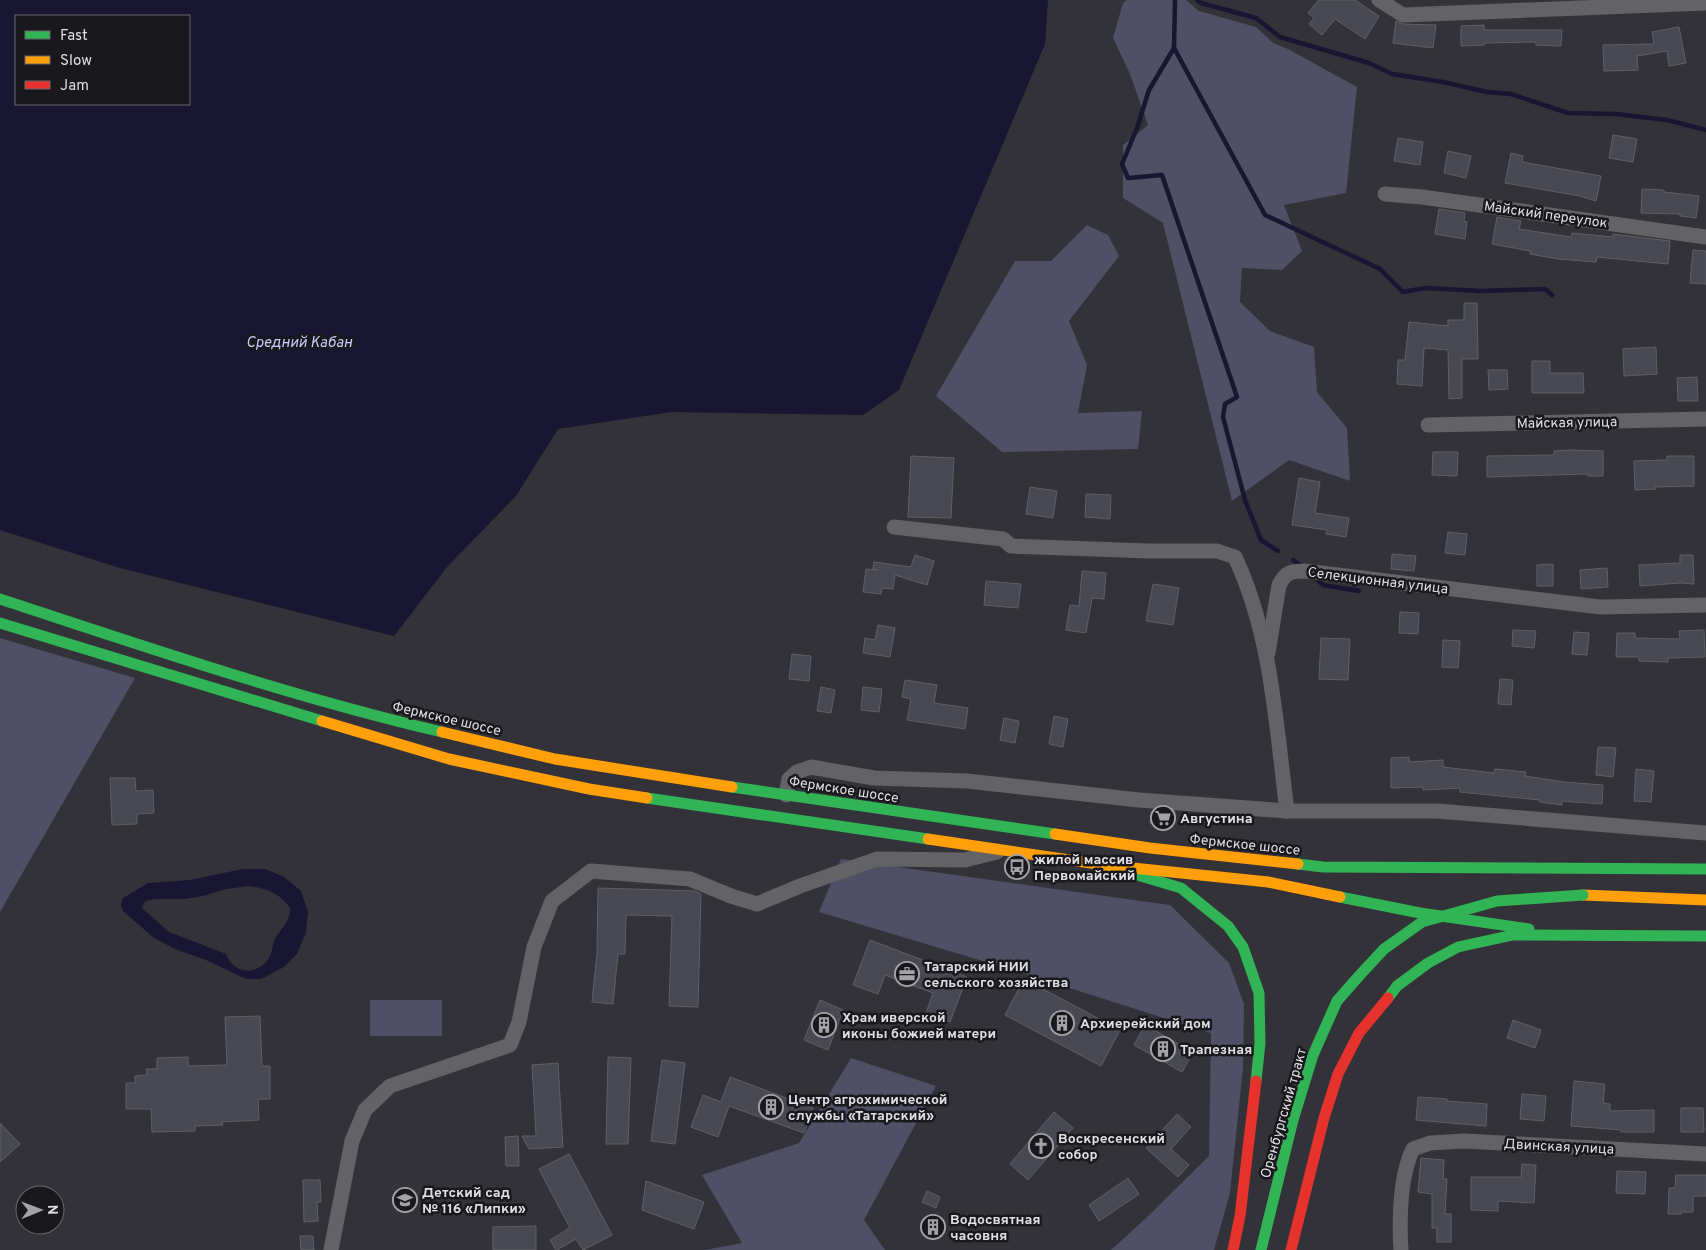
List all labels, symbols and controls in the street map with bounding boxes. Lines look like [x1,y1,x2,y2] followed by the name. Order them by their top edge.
[15,15,190,105] legend
[60,27,88,46] text: Fast
[60,52,92,71] text: Slow
[60,77,89,96] text: Jam
[1483,198,1609,233] street label: Майский переулок
[246,334,352,353] water label: Средний Кабан
[1517,414,1617,433] street label: Майская улица
[1307,564,1449,599] street label: Селекционная улица
[391,699,503,740] street label: Фермское шоссе
[788,773,900,808] street label: Фермское шоссе
[1150,805,1176,831] supermarket icon: Августина
[1180,811,1253,828] place label: Августина
[1189,831,1301,860] street label: Фермское шоссе
[1034,852,1135,885] place label: жилой массив Первомайский
[1004,854,1030,880] bus stop icon: жилой массив Первомайский
[924,959,1068,992] place label: Татарский НИИ сельского хозяйства
[894,961,920,987] office icon: Татарский НИИ сельского хозяйства
[842,1010,996,1043] place label: Храм иверской иконы божией матери
[1049,1010,1075,1036] building icon: Архиерейский дом
[811,1012,837,1038] building icon: Храм иверской иконы божией матери
[1080,1016,1211,1033] place label: Архиерейский дом
[1150,1036,1176,1062] building icon: Трапезная
[1180,1042,1252,1059] place label: Трапезная
[1258,1046,1311,1180] street label: Оренбургский тракт
[788,1092,947,1125] place label: Центр агрохимической службы «Татарский»
[758,1094,784,1120] building icon: Центр агрохимической службы «Татарский»
[1058,1131,1165,1164] place label: Воскресенский собор
[1028,1133,1054,1159] church icon: Воскресенский собор
[1503,1136,1615,1159] street label: Двинская улица
[15,1185,65,1235] north arrow
[422,1185,526,1218] place label: Детский сад № 116 «Липки»
[392,1187,418,1213] school or university icon: Детский сад № 116 «Липки»
[43,1205,60,1215] text: N
[950,1212,1041,1245] place label: Водосвятная часовня
[920,1214,946,1240] building icon: Водосвятная часовня

